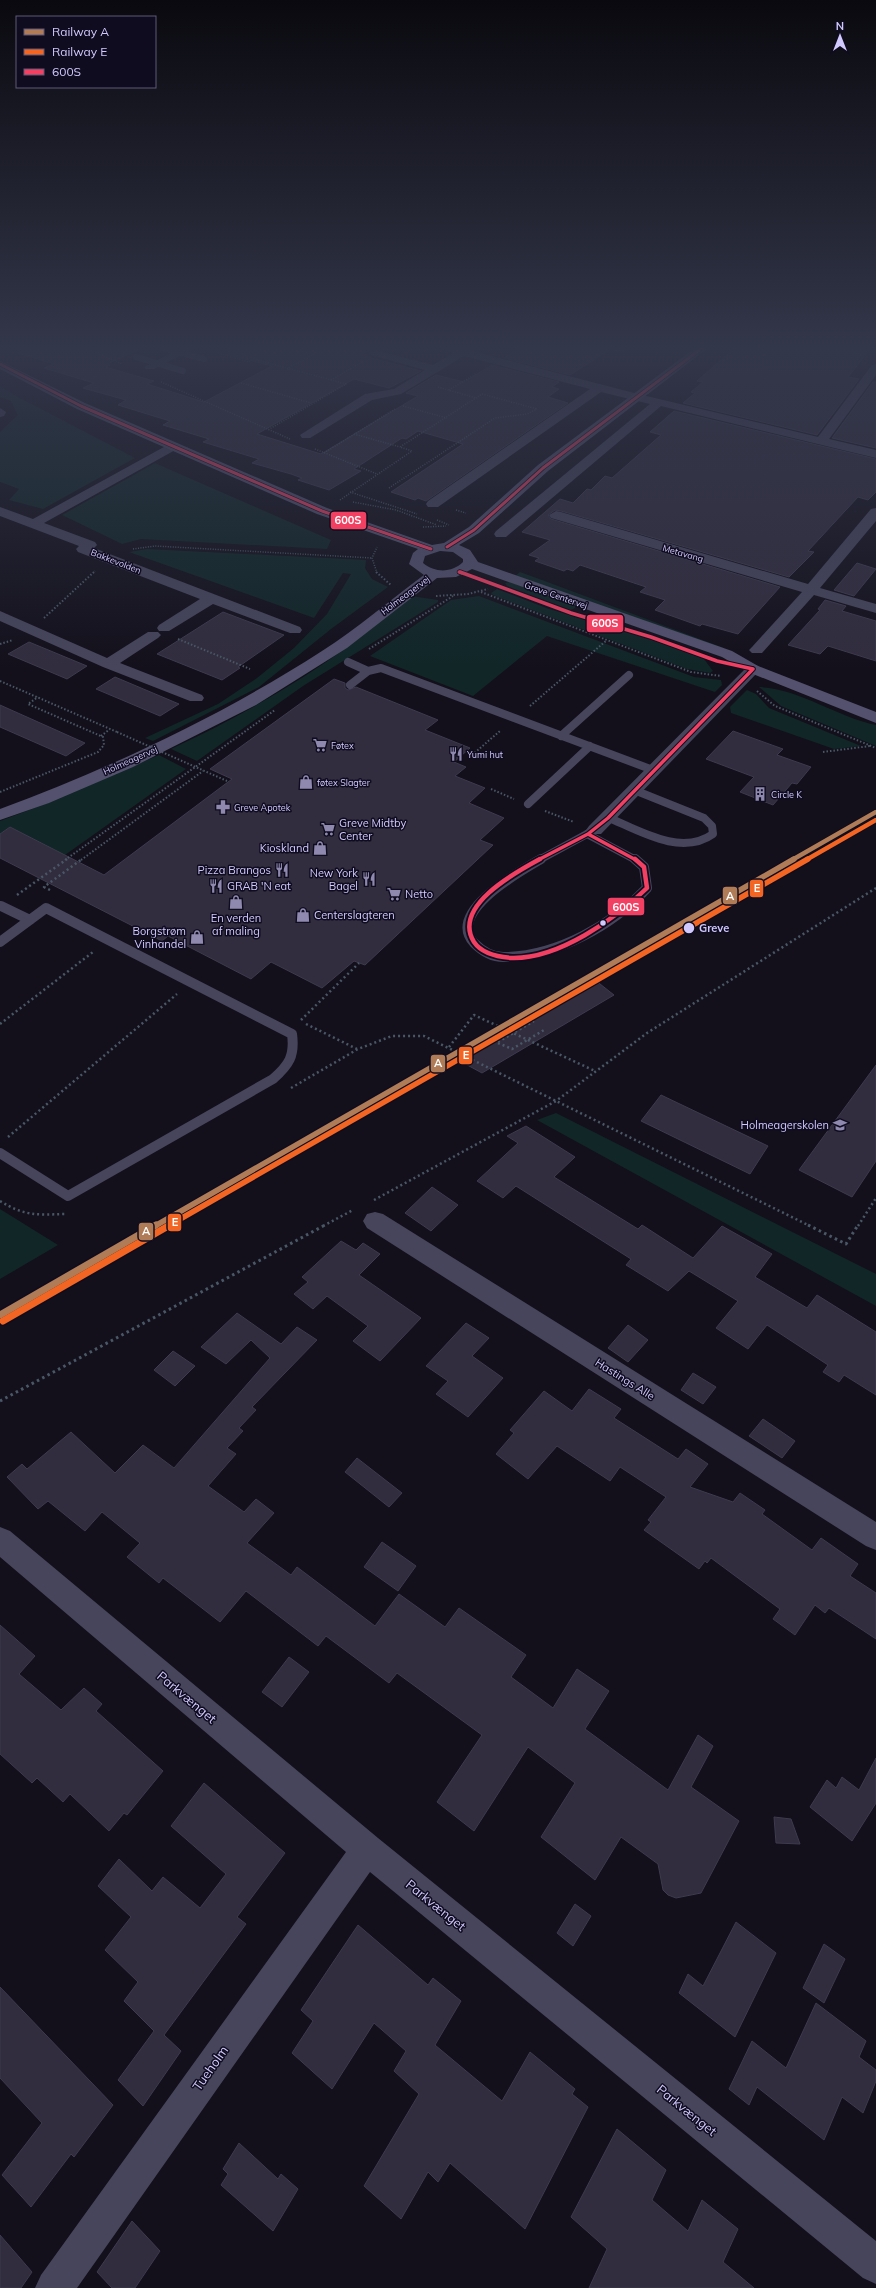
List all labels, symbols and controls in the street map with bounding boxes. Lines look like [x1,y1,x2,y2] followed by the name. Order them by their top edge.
[16,16,156,88] legend
[820,16,860,56] north arrow
[836,19,844,33] text: N
[52,24,109,39] text: Railway A
[52,44,107,59] text: Railway E
[52,64,81,79] text: 600S
[330,511,367,530] line badge: 600S
[335,513,361,527] text: 600S
[661,542,705,564] street label: Metavang
[89,546,143,576] street label: Bakkevolden
[379,573,431,617] street label: Holmeagervej
[523,579,589,611] street label: Greve Centervej
[586,614,624,633] line badge: 600S
[592,616,618,630] text: 600S
[312,737,328,753] supermarket icon: Føtex
[331,740,354,751] place label: Føtex
[101,743,159,777] street label: Holmeagervej
[448,746,464,762] restaurant icon: Yumi hut
[466,749,503,760] place label: Yumi hut
[298,774,314,790] shop icon: føtex Slagter
[317,777,371,788] place label: føtex Slagter
[752,786,768,802] building icon: Circle K
[771,789,802,800] place label: Circle K
[215,799,231,815] pharmacy icon: Greve Apotek
[234,802,291,813] place label: Greve Apotek
[339,816,407,843] place label: Greve Midtby Center
[320,821,336,837] supermarket icon: Greve Midtby Center
[312,840,328,856] shop icon: Kioskland
[260,841,309,855] place label: Kioskland
[274,862,290,878] restaurant icon: Pizza Brangos
[198,863,271,877] place label: Pizza Brangos
[310,866,358,893] place label: New York Bagel
[361,871,377,887] restaurant icon: New York Bagel
[208,878,224,894] restaurant icon: GRAB 'N eat
[227,879,291,893] place label: GRAB 'N eat
[749,879,764,898] line badge: E
[754,881,761,895] text: E
[386,886,402,902] supermarket icon: Netto
[722,886,738,905] line badge: A
[405,887,433,901] place label: Netto
[726,889,735,903] text: A
[228,894,244,910] shop icon: En verden af maling
[607,897,645,916] line badge: 600S
[613,900,639,914] text: 600S
[295,907,311,923] shop icon: Centerslagteren
[314,908,395,922] place label: Centerslagteren
[211,911,261,938] place label: En verden af maling
[598,918,608,928] unlabelled marker
[682,921,696,935] marker: Greve
[699,921,729,935] place label: Greve
[133,924,186,951] place label: Borgstrøm Vinhandel
[189,929,205,945] shop icon: Borgstrøm Vinhandel
[458,1046,473,1065] line badge: E
[463,1048,470,1062] text: E
[430,1054,446,1073] line badge: A
[434,1056,443,1070] text: A
[832,1117,848,1133] school or university icon: Holmeagerskolen
[741,1118,829,1132] place label: Holmeagerskolen
[167,1213,182,1232] line badge: E
[172,1215,179,1229] text: E
[138,1222,154,1241] line badge: A
[142,1224,151,1238] text: A
[593,1355,657,1403] street label: Hastings Alle
[154,1668,220,1727] street label: Parkvænget
[403,1876,470,1934] street label: Parkvænget
[189,2043,231,2093] street label: Tueholm
[654,2081,721,2139] street label: Parkvænget

